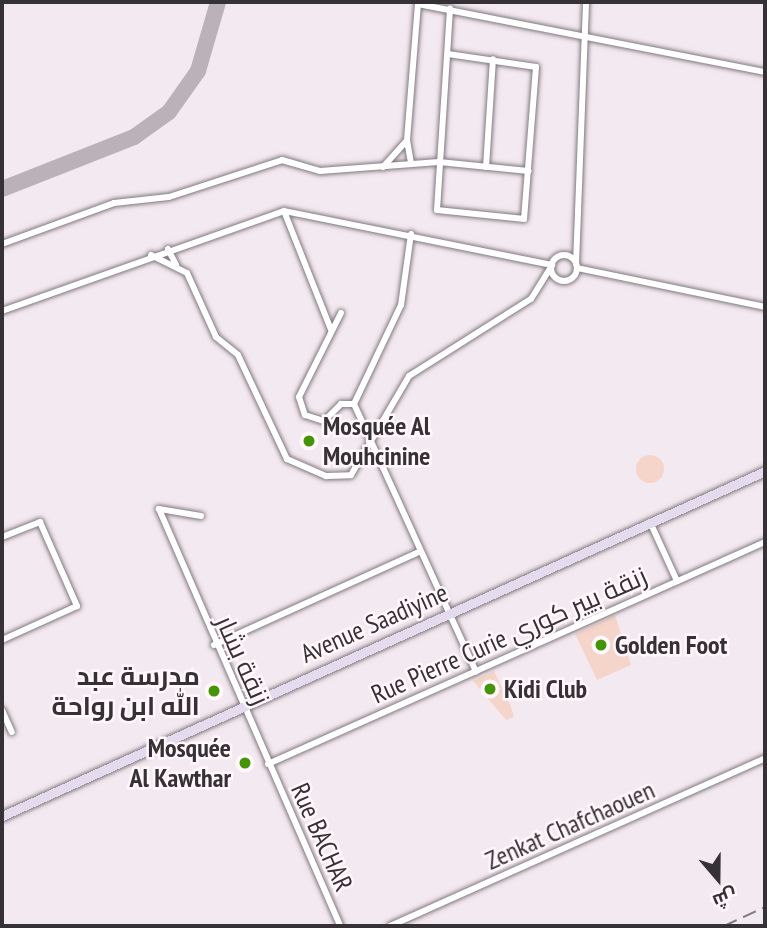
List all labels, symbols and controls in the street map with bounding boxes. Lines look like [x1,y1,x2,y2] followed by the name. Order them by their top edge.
[323,410,431,472] place label: Mosquée Al Mouhcinine
[301,433,317,449] marker: Mosquée Al Mouhcinine
[366,560,652,710] street label: Rue Pierre Curie زنقة بيير كوري
[296,577,452,669] street label: Avenue Saadiyine
[209,610,277,710] street label: زنقة بشار
[615,629,727,661] place label: Golden Foot
[593,637,609,653] marker: Golden Foot
[52,660,200,722] place label: مدرسة عبد الله ابن رواحة
[504,673,587,705] place label: Kidi Club
[482,681,498,697] marker: Kidi Club
[206,683,222,699] marker: مدرسة عبد الله ابن رواحة
[130,732,231,794] place label: Mosquée Al Kawthar
[237,755,253,771] marker: Mosquée Al Kawthar
[481,774,659,876] street label: Zenkat Chafchaouen
[284,778,360,896] street label: Rue BACHAR
[683,844,753,914] north arrow
[710,883,741,914] text: ش

